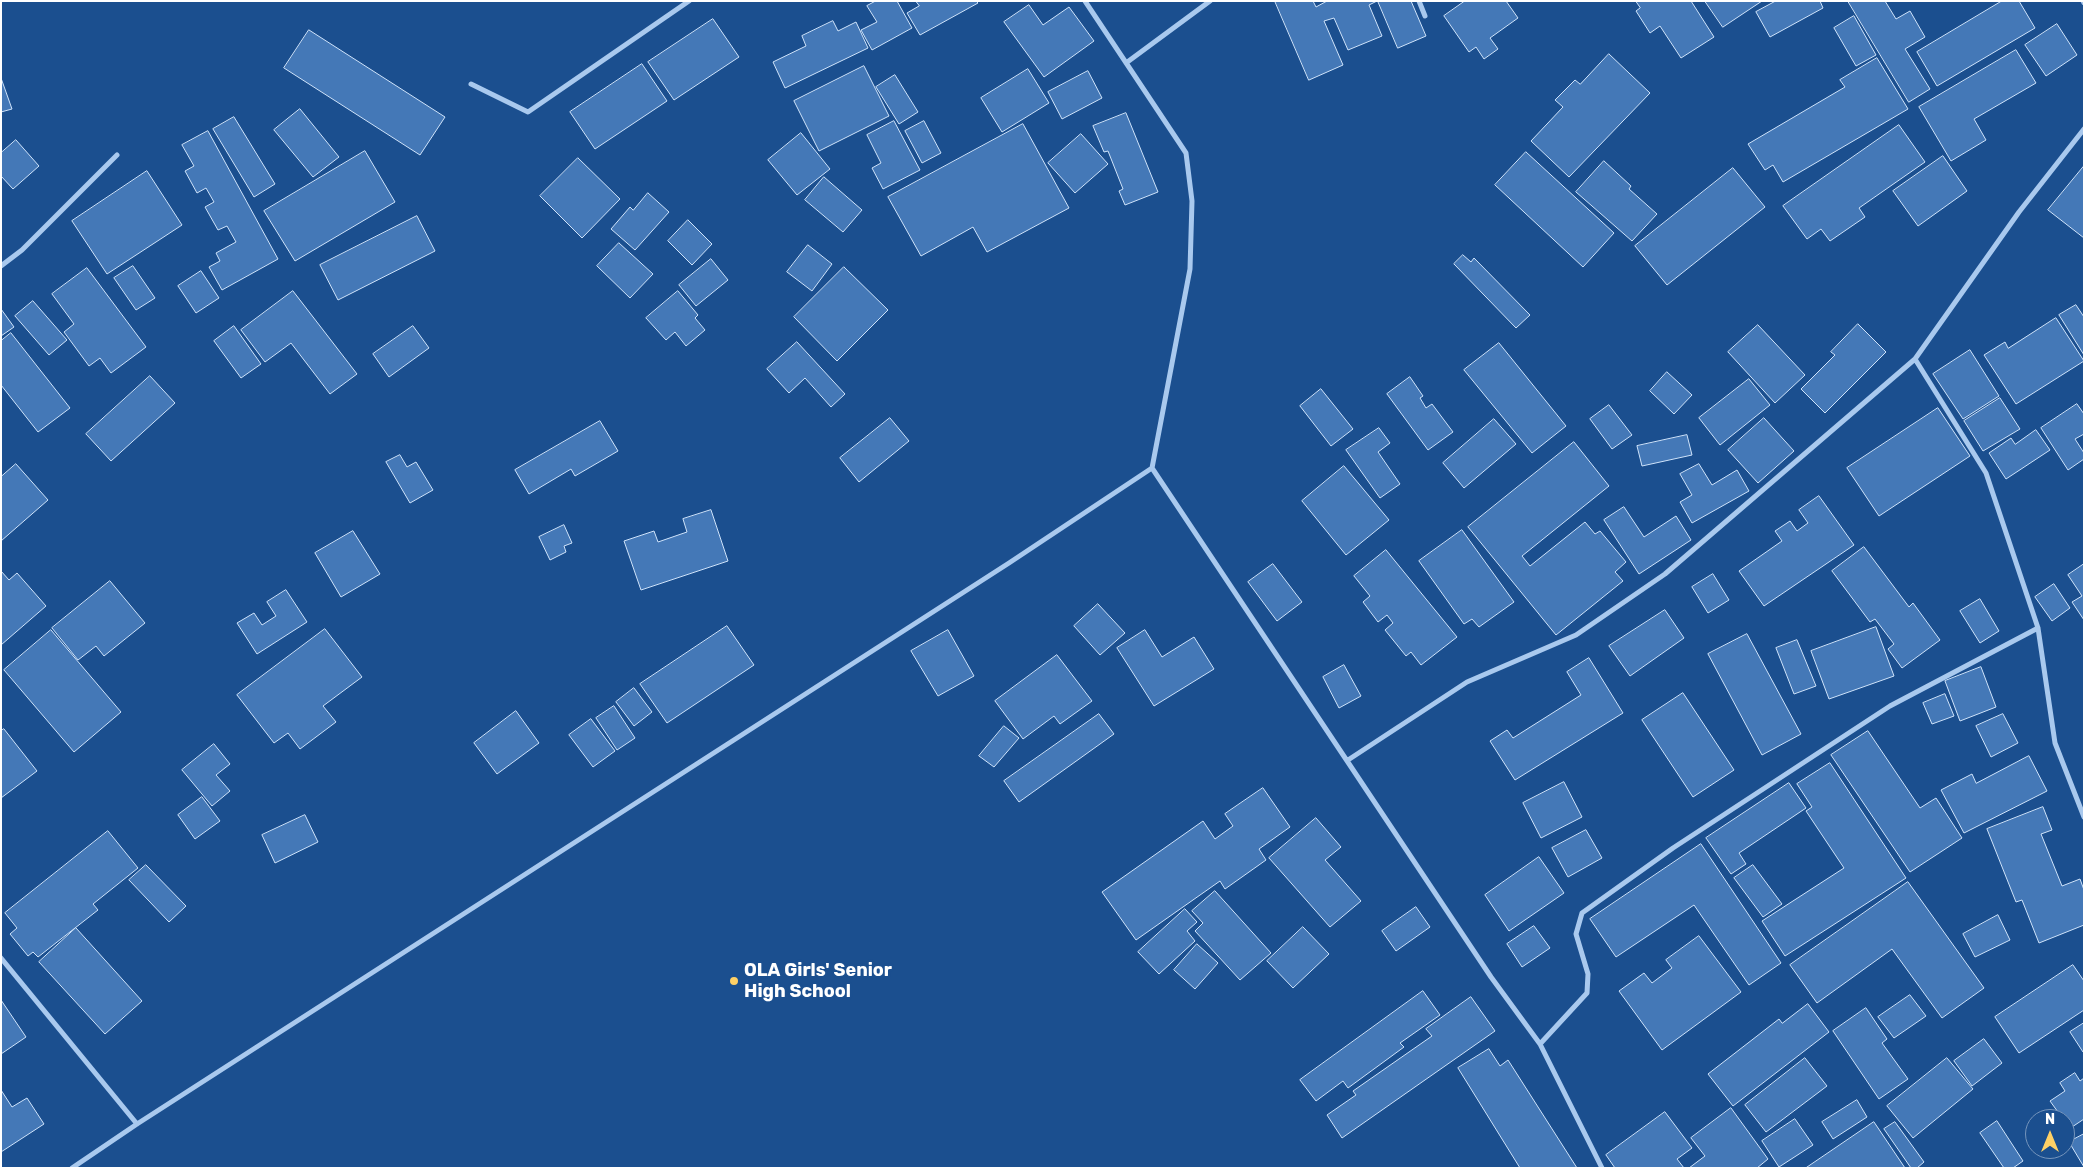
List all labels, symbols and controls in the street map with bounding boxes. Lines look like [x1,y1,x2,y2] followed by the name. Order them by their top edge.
[744,960,892,1002] place label: OLA Girls' Senior High School
[728,975,740,987] marker: OLA Girls' Senior High School
[2025,1109,2075,1159] north arrow
[2045,1111,2055,1128] text: N

